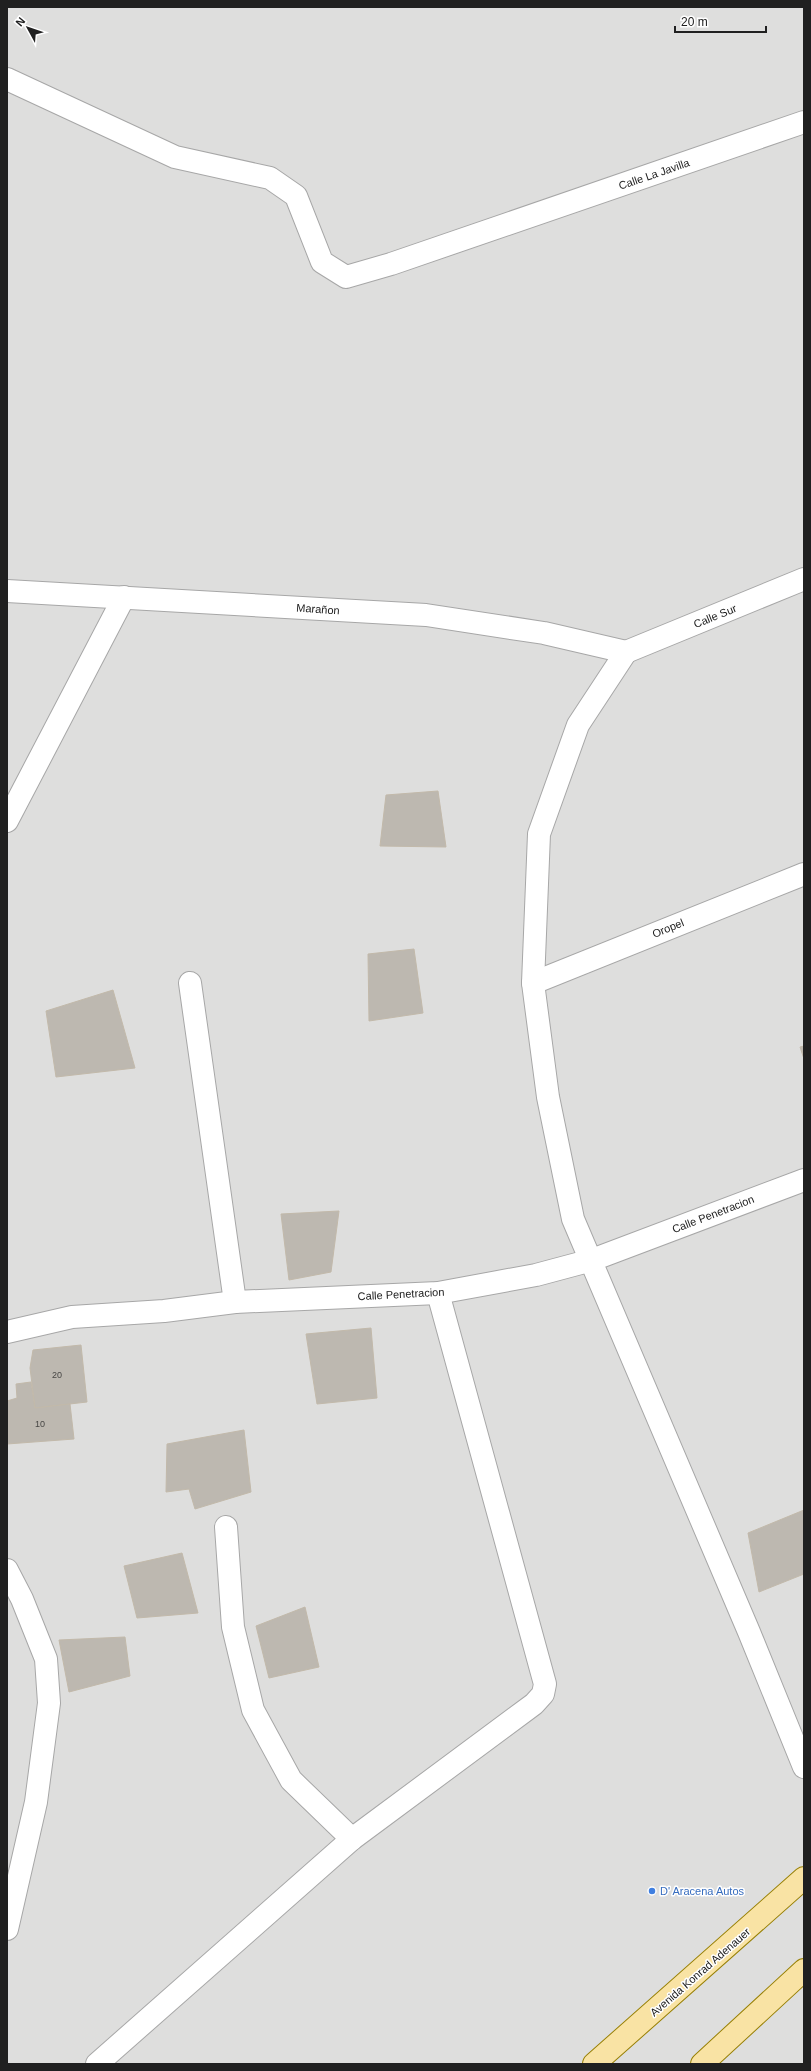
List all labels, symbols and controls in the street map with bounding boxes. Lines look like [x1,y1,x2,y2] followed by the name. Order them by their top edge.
[8,8,48,48] north arrow
[675,8,766,34] scale bar
[13,15,28,28] text: N
[681,15,708,29] text: 20 m
[617,156,692,192] street label: Calle La Javilla
[296,602,340,616] street label: Marañon
[692,602,739,630] street label: Calle Sur
[650,916,686,940] street label: Oropel
[670,1193,756,1235] street label: Calle Penetracion
[357,1286,445,1302] street label: Calle Penetracion
[52,1370,62,1380] house number: 20
[35,1419,45,1429] house number: 10
[660,1885,745,1897] place label: D' Aracena Autos
[647,1886,657,1896] marker: D' Aracena Autos
[648,1925,753,2019] street label: Avenida Konrad Adenauer

